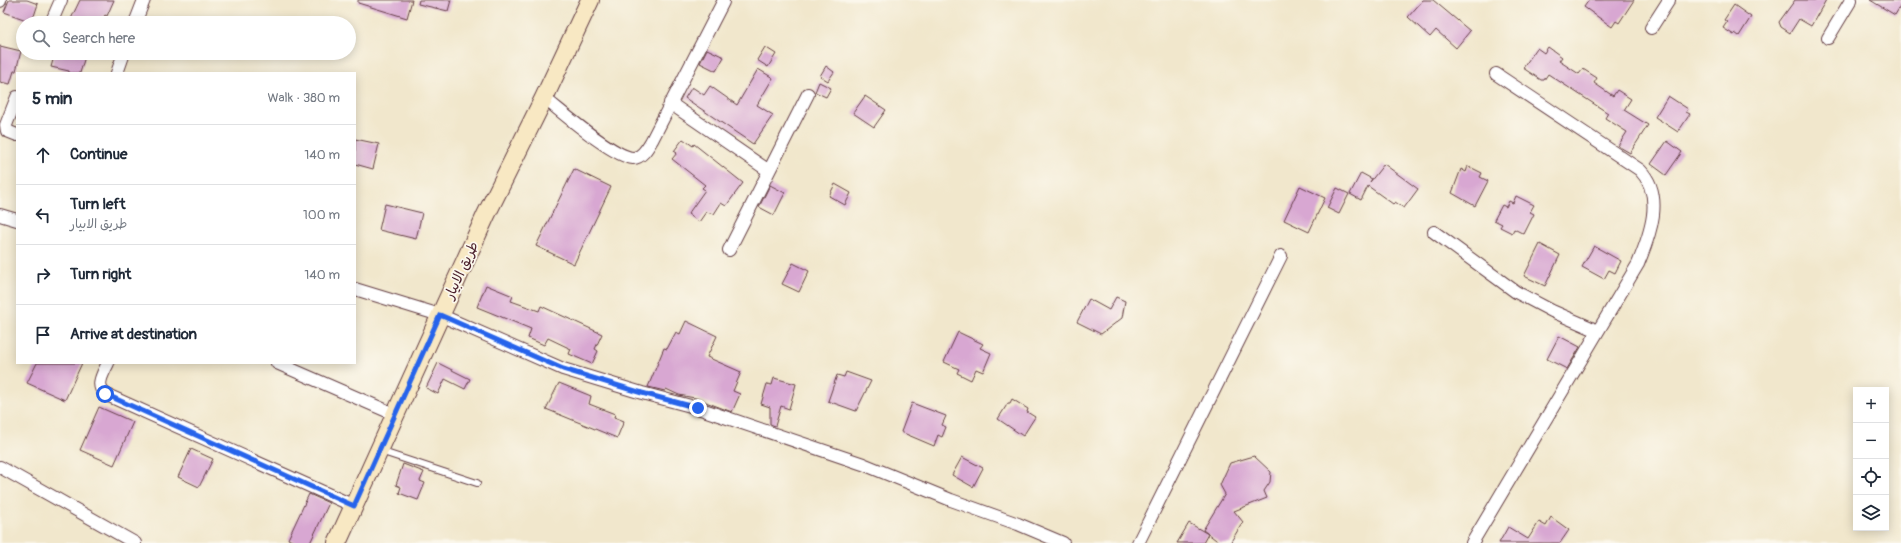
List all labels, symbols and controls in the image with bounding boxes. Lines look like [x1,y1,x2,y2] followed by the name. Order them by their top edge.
[16,16,356,60] search box
[30,27,52,49] icon: search
[62,29,135,48] text: Search here
[32,88,72,109] text: 5 min
[267,90,340,106] text: Walk · 380 m
[32,144,54,166] icon: ahead
[70,145,128,164] text: Continue
[304,147,340,163] text: 140 m
[70,195,126,214] text: Turn left
[32,204,54,226] icon: left
[303,207,340,223] text: 100 m
[70,216,127,232] text: طريق الابيار
[440,239,482,303] street label: طريق الابيار
[32,264,54,286] icon: right
[70,265,131,284] text: Turn right
[304,267,340,283] text: 140 m
[32,324,54,346] icon: arrive
[70,325,197,344] text: Arrive at destination
[96,385,114,403] route start
[1853,387,1889,531] map controls
[1853,387,1889,423] button: +
[689,399,707,417] route end
[1853,423,1889,459] button: −
[1853,459,1889,495] button: locate
[1853,495,1889,531] button: layers

